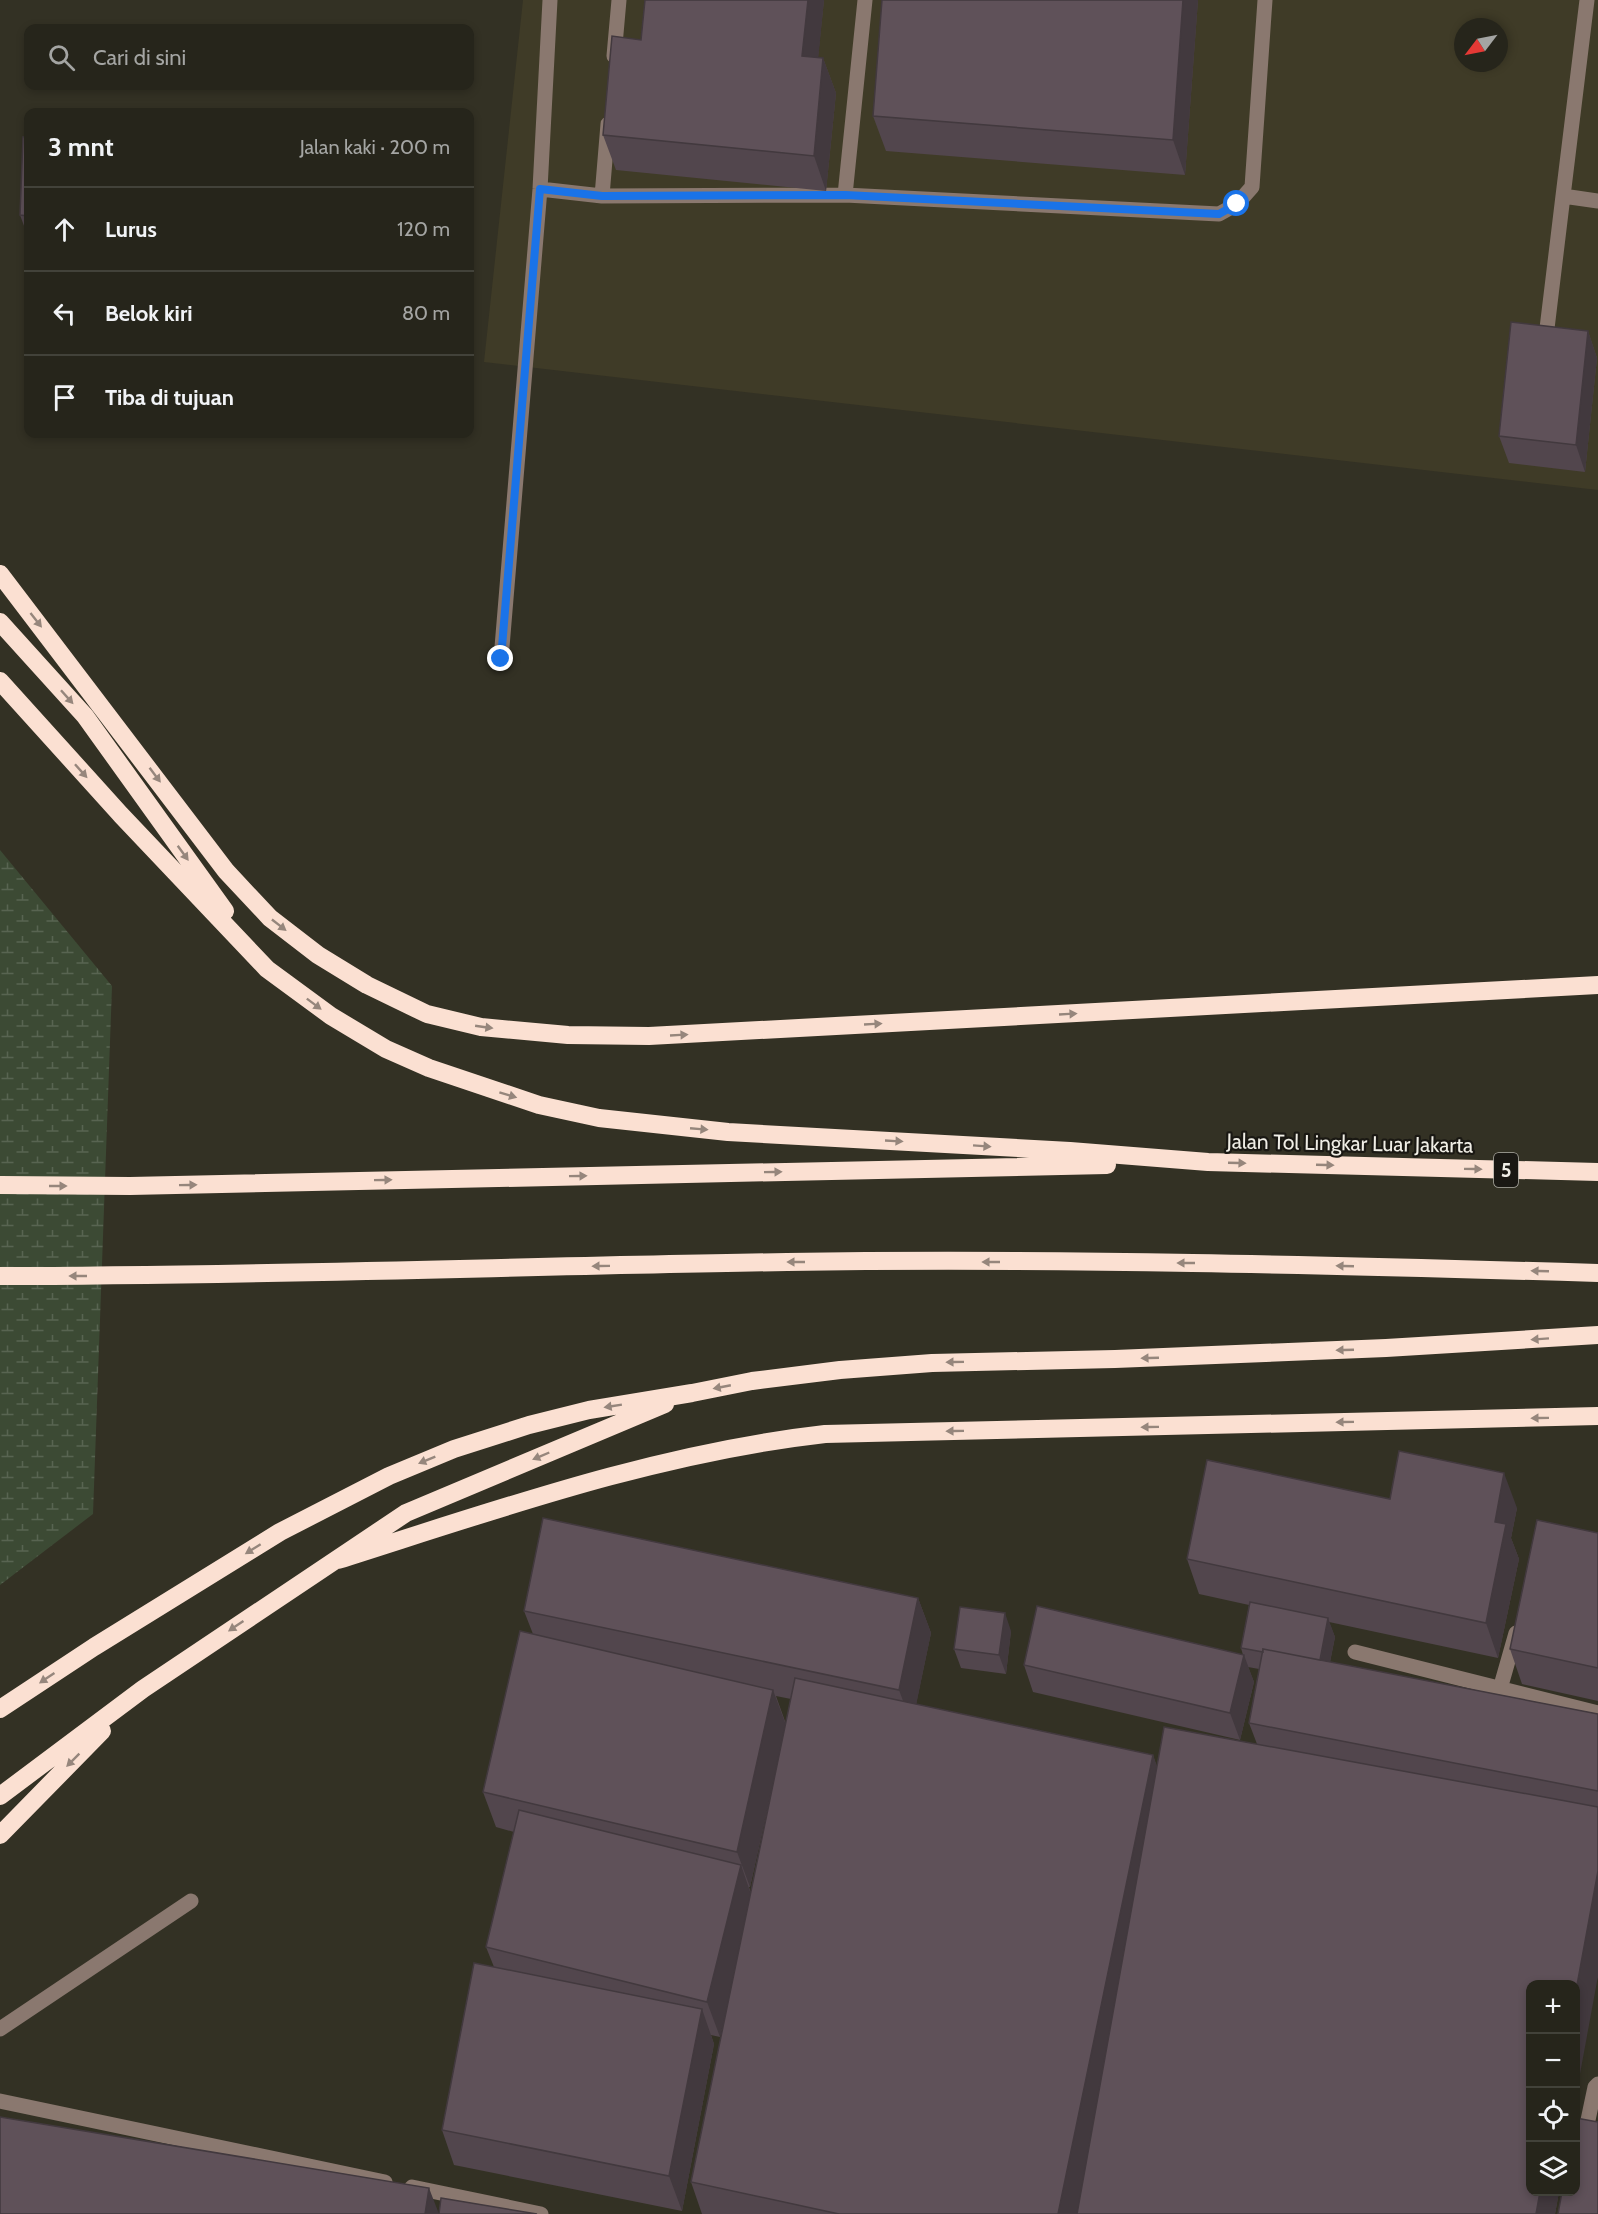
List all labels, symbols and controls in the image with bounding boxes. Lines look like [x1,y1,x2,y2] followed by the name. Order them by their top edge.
[1454,18,1508,72] north arrow
[24,24,474,90] search box
[45,41,78,74] icon: search
[93,44,186,71] text: Cari di sini
[48,131,114,163] text: 3 mnt
[300,135,450,159] text: Jalan kaki · 200 m
[1223,190,1249,216] route start
[48,213,81,246] icon: ahead
[105,216,157,243] text: Lurus
[397,217,450,241] text: 120 m
[48,297,81,330] icon: left
[105,300,192,327] text: Belok kiri
[402,301,450,325] text: 80 m
[48,381,81,414] icon: arrive
[105,384,234,411] text: Tiba di tujuan
[30,612,42,628] one-way arrow
[487,645,513,671] route end
[60,689,73,704] one-way arrow
[74,763,87,778] one-way arrow
[148,768,160,783] one-way arrow
[177,845,189,861] one-way arrow
[271,918,287,931] one-way arrow
[306,997,321,1009] one-way arrow
[1059,1009,1078,1018] one-way arrow
[864,1020,883,1029] one-way arrow
[475,1023,494,1032] one-way arrow
[669,1030,688,1039] one-way arrow
[499,1091,517,1100] one-way arrow
[690,1125,709,1134] one-way arrow
[1225,1128,1474,1158] street label: Jalan Tol Lingkar Luar Jakarta
[884,1136,903,1145] one-way arrow
[973,1141,992,1151] one-way arrow
[1494,1153,1518,1187] road number: 5
[1228,1158,1247,1168] one-way arrow
[1315,1161,1334,1170] one-way arrow
[1463,1164,1482,1174] one-way arrow
[764,1167,783,1177] one-way arrow
[569,1171,588,1181] one-way arrow
[374,1176,393,1185] one-way arrow
[179,1180,198,1189] one-way arrow
[49,1181,68,1191] one-way arrow
[786,1257,805,1267] one-way arrow
[981,1257,1000,1267] one-way arrow
[1176,1258,1195,1268] one-way arrow
[591,1261,610,1271] one-way arrow
[1335,1261,1354,1270] one-way arrow
[1530,1267,1549,1276] one-way arrow
[68,1271,87,1281] one-way arrow
[1530,1334,1549,1343] one-way arrow
[1335,1345,1354,1355] one-way arrow
[1141,1353,1160,1363] one-way arrow
[946,1358,965,1367] one-way arrow
[712,1383,731,1392] one-way arrow
[604,1401,623,1410] one-way arrow
[1530,1413,1549,1422] one-way arrow
[1335,1417,1354,1427] one-way arrow
[1140,1422,1159,1432] one-way arrow
[945,1427,964,1436] one-way arrow
[532,1452,550,1461] one-way arrow
[417,1455,435,1465] one-way arrow
[245,1543,261,1554] one-way arrow
[229,1620,245,1632] one-way arrow
[39,1672,55,1683] one-way arrow
[66,1753,80,1768] one-way arrow
[1526,1980,1580,2196] map controls
[1526,1980,1580,2034] button: +
[1526,2034,1580,2088] button: −
[1526,2088,1580,2142] button: locate
[1526,2142,1580,2196] button: layers

